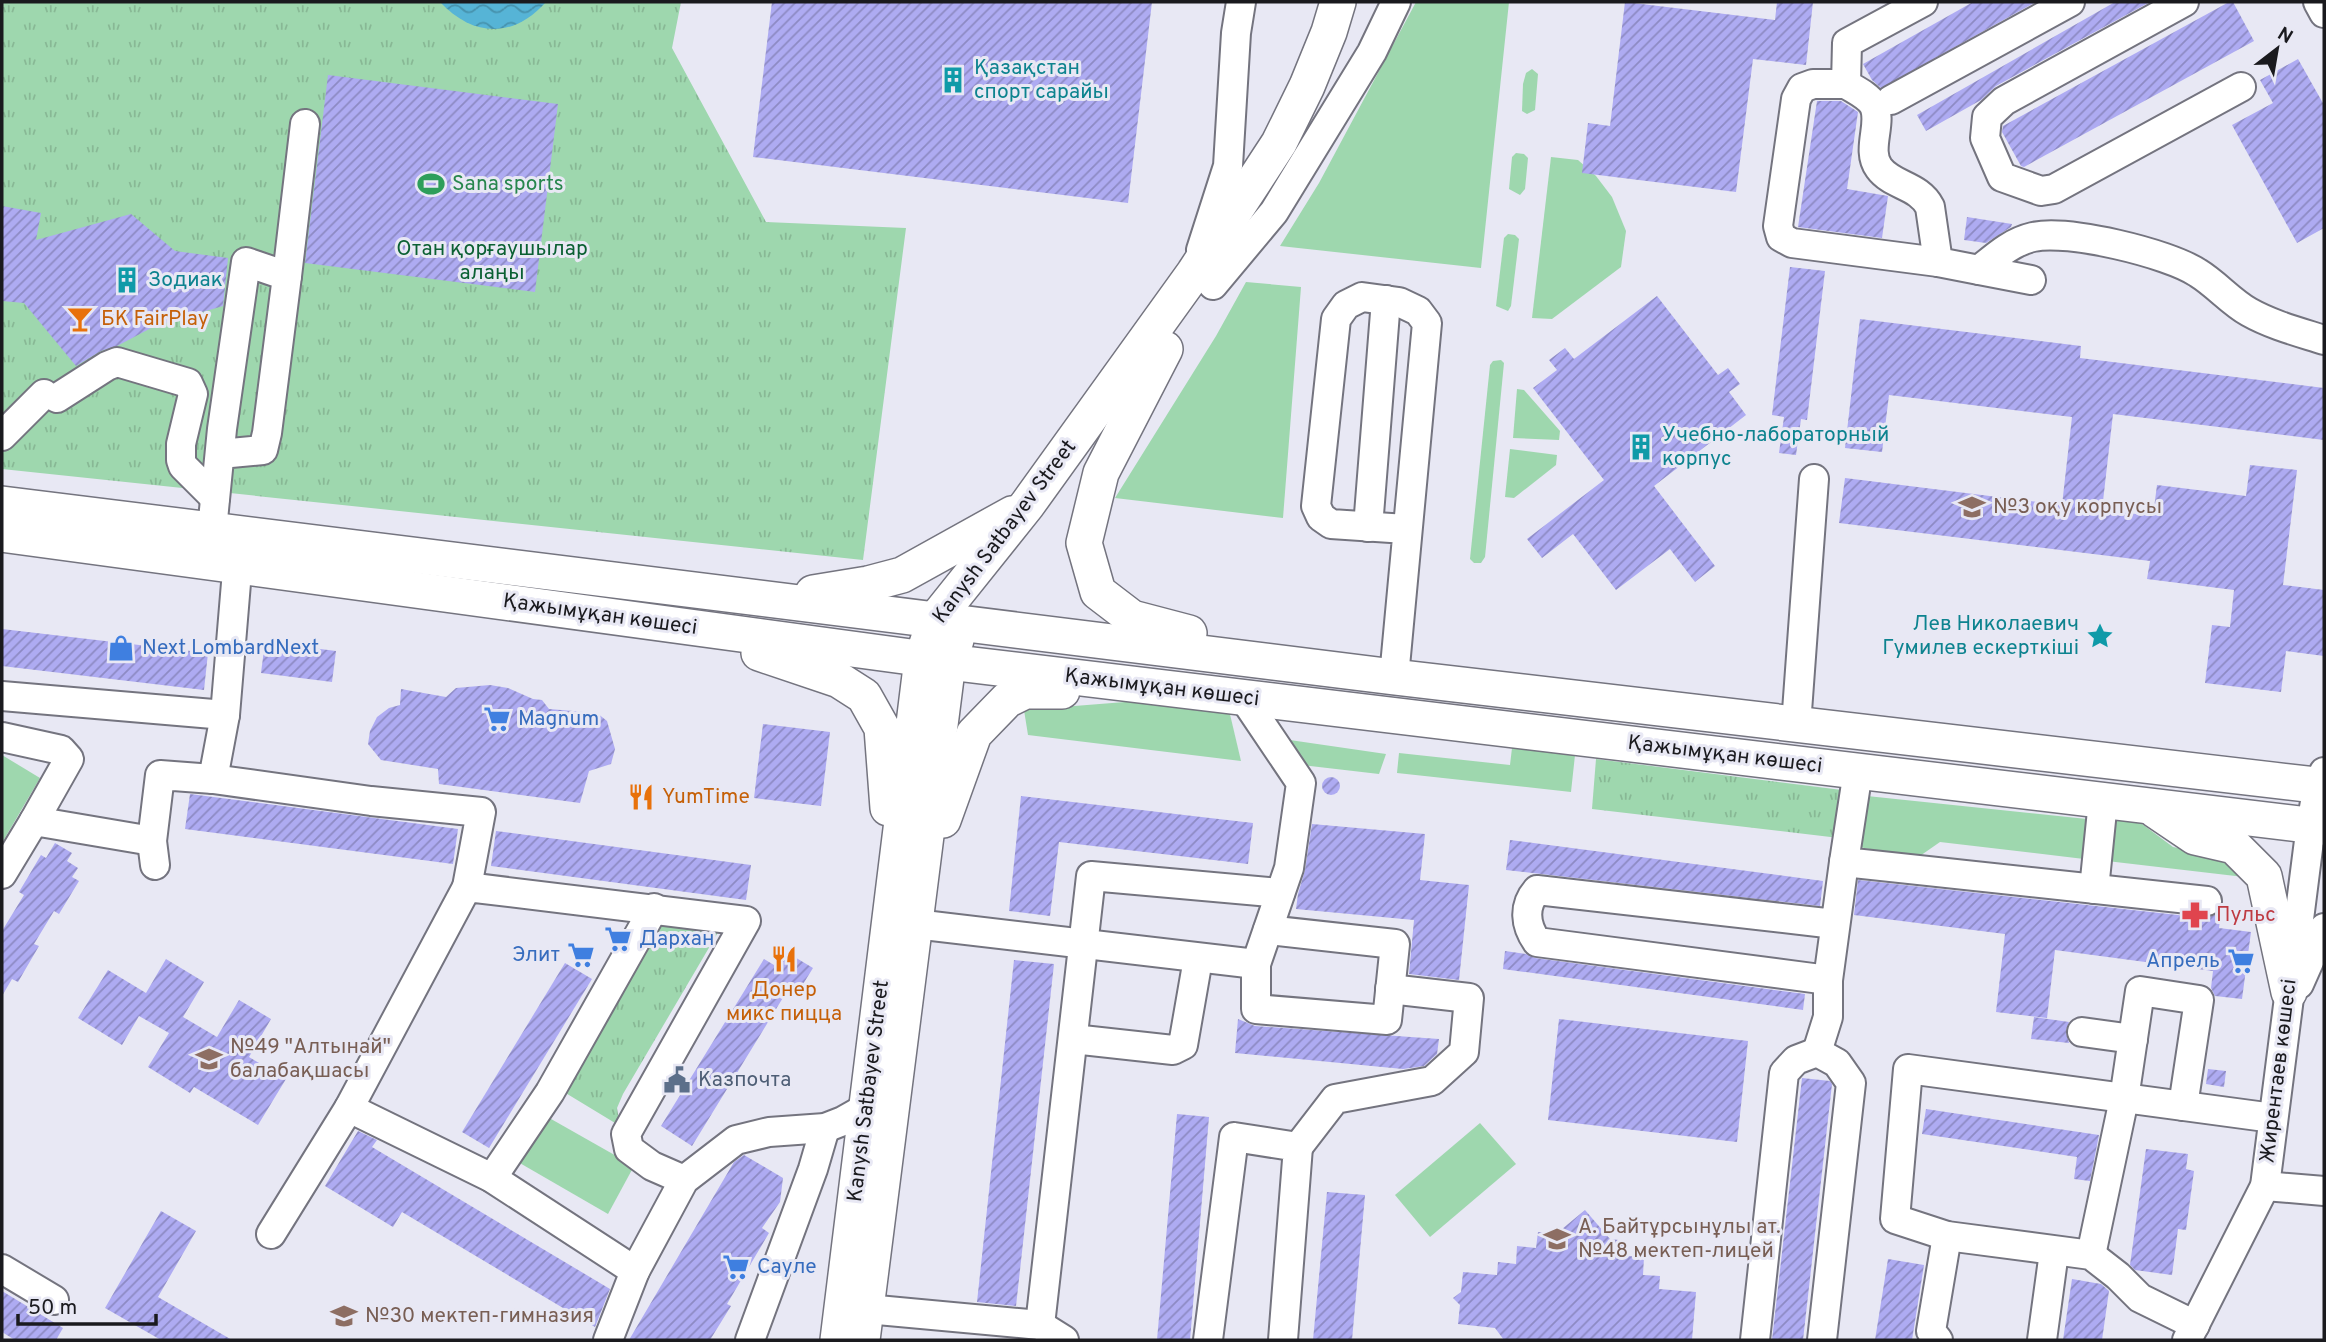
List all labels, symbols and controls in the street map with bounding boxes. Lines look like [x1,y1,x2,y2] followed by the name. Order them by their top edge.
[2242,14,2312,84] north arrow
[2273,22,2297,50] text: N
[974,55,1109,106] place label: Қазақстан спорт сарайы
[938,65,968,95] building icon: Қазақстан спорт сарайы
[416,169,446,199] sports icon: Sana sports
[452,171,564,198] place label: Sana sports
[396,236,588,287] park label: Отан қорғаушылар алаңы
[112,265,142,295] building icon: Зодиак
[148,267,223,294] place label: Зодиак
[65,304,95,334] bar icon: БК FairPlay
[101,306,209,333] place label: БК FairPlay
[1662,422,1889,473] place label: Учебно-лабораторный корпус
[1626,432,1656,462] building icon: Учебно-лабораторный корпус
[927,435,1083,629] street label: Kanysh Satbayev Street
[1957,492,1987,522] school or university icon: №3 оқу корпусы
[1993,494,2162,521] place label: №3 оқу корпусы
[501,588,699,642] street label: Қажымұқан көшесі
[1882,611,2079,662] place label: Лев Николаевич Гумилев ескерткіші
[2085,621,2115,651] place icon: Лев Николаевич Гумилев ескерткіші
[106,633,136,663] shop icon: Next LombardNext
[142,635,319,662] place label: Next LombardNext
[1063,663,1261,713] street label: Қажымұқан көшесі
[482,704,512,734] supermarket icon: Magnum
[518,706,599,733] place label: Magnum
[1626,730,1824,780] street label: Қажымұқан көшесі
[626,782,656,812] restaurant icon: YumTime
[662,784,750,811] place label: YumTime
[2180,900,2210,930] pharmacy icon: Пульс
[2216,902,2276,929] place label: Пульс
[603,924,633,954] supermarket icon: Дархан
[639,926,714,953] place label: Дархан
[566,940,596,970] supermarket icon: Элит
[512,942,560,969] place label: Элит
[769,944,799,974] restaurant icon: Донер микс пицца
[2226,946,2256,976] supermarket icon: Апрель
[2146,948,2220,975] place label: Апрель
[726,977,842,1028] place label: Донер микс пицца
[2254,977,2304,1165] street label: Жирентаев көшесі
[842,979,896,1203] street label: Kanysh Satbayev Street
[230,1034,391,1085] place label: №49 "Алтынай" балабақшасы
[194,1044,224,1074] school or university icon: №49 "Алтынай" балабақшасы
[662,1065,692,1095] public building icon: Казпочта
[698,1067,791,1094] place label: Казпочта
[1578,1214,1781,1265] place label: А. Байтұрсынұлы ат. №48 мектеп-лицей
[1542,1224,1572,1254] school or university icon: А. Байтұрсынұлы ат. №48 мектеп-лицей
[721,1252,751,1282] supermarket icon: Сауле
[757,1254,817,1281] place label: Сауле
[18,1282,156,1326] scale bar
[28,1295,77,1322] text: 50 m
[329,1301,359,1331] school or university icon: №30 мектеп-гимназия
[365,1303,594,1330] place label: №30 мектеп-гимназия

